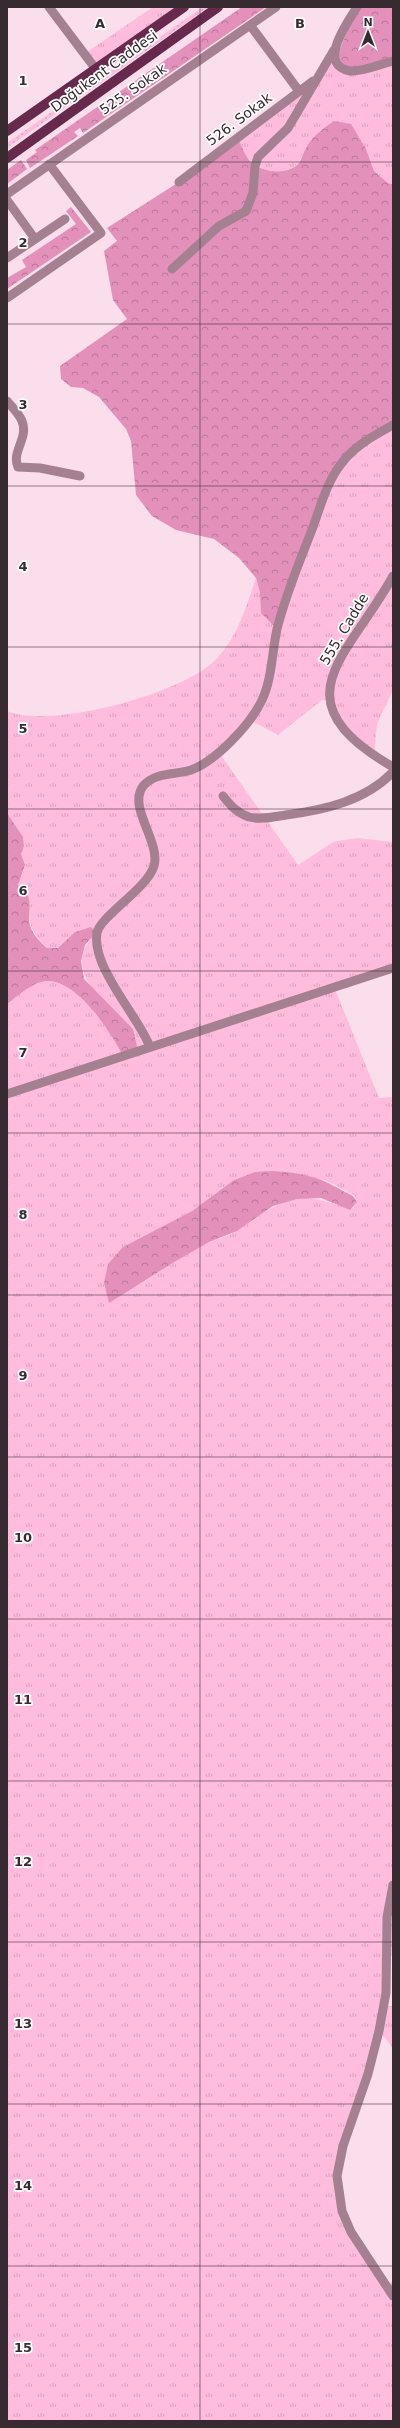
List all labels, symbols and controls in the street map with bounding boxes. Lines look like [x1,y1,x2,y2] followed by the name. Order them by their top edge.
[348,12,388,52] north arrow
[95,16,105,31] text: A
[295,16,305,31] text: B
[363,16,373,29] text: N
[47,27,161,115] street label: Doğukent Caddesi
[97,60,170,118] street label: 525. Sokak
[18,73,28,88] text: 1
[203,89,276,149] street label: 526. Sokak
[18,235,28,250] text: 2
[18,397,28,412] text: 3
[18,559,28,574] text: 4
[316,590,372,668] street label: 555. Cadde
[18,721,28,736] text: 5
[18,883,28,898] text: 6
[18,1045,28,1060] text: 7
[18,1207,28,1222] text: 8
[18,1368,28,1383] text: 9
[14,1530,32,1545] text: 10
[14,1692,32,1707] text: 11
[14,1854,32,1869] text: 12
[14,2016,32,2031] text: 13
[14,2178,32,2193] text: 14
[14,2340,32,2355] text: 15

